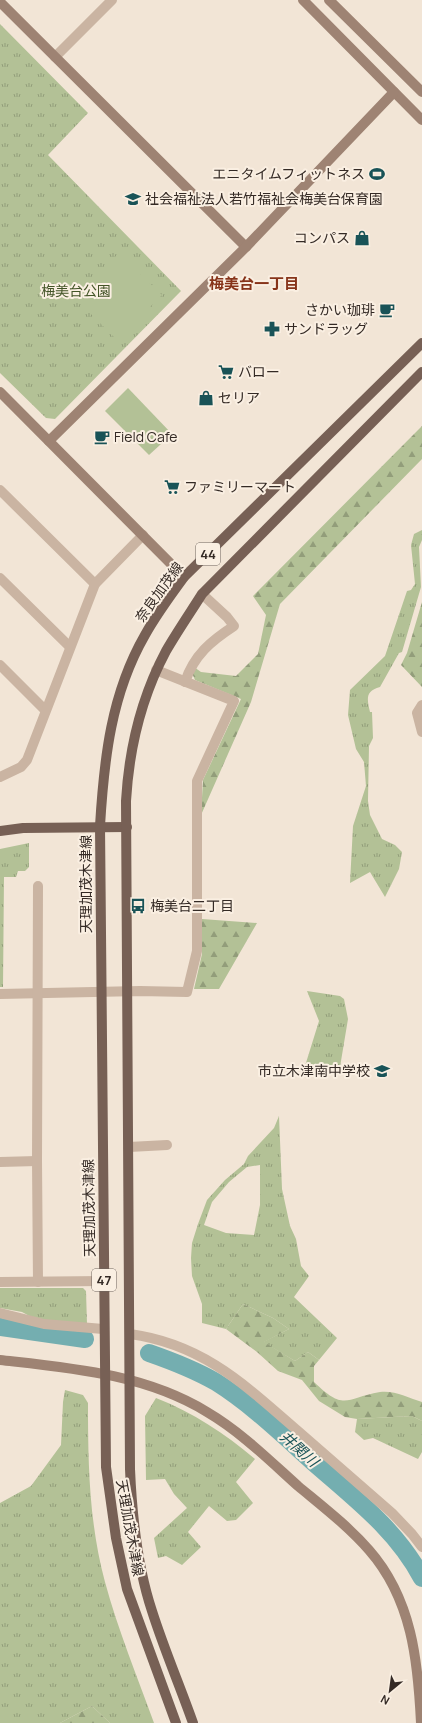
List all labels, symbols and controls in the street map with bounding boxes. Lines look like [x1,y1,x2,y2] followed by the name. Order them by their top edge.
[212,164,365,183] place label: エニタイムフィットネス
[368,165,386,183] sports icon: エニタイムフィットネス
[145,189,383,208] place label: 社会福祉法人若竹福祉会梅美台保育園
[124,190,142,208] school or university icon: 社会福祉法人若竹福祉会梅美台保育園
[294,228,350,247] place label: コンパス
[353,229,371,247] shop icon: コンパス
[209,273,299,294] district label: 梅美台一丁目
[41,281,111,300] park label: 梅美台公園
[305,300,375,319] place label: さかい珈琲
[378,301,396,319] cafe icon: さかい珈琲
[284,319,368,338] place label: サンドラッグ
[263,320,281,338] pharmacy icon: サンドラッグ
[238,362,280,381] place label: バロー
[217,363,235,381] supermarket icon: バロー
[218,388,260,407] place label: セリア
[197,389,215,407] shop icon: セリア
[114,427,178,446] place label: Field Cafe
[93,428,111,446] cafe icon: Field Cafe
[184,477,296,496] place label: ファミリーマート
[163,478,181,496] supermarket icon: ファミリーマート
[196,543,220,565] road number: 44
[130,558,187,626] street label: 奈良加茂線
[76,835,95,933] street label: 天理加茂木津線
[150,896,234,915] place label: 梅美台二丁目
[129,897,147,915] bus stop icon: 梅美台二丁目
[258,1061,370,1080] place label: 市立木津南中学校
[373,1062,391,1080] school or university icon: 市立木津南中学校
[78,1159,99,1257] street label: 天理加茂木津線
[92,1269,116,1291] road number: 47
[276,1426,325,1473] water label: 井関川
[113,1478,148,1578] street label: 天理加茂木津線
[370,1671,410,1711] north arrow
[378,1692,392,1709] text: N

